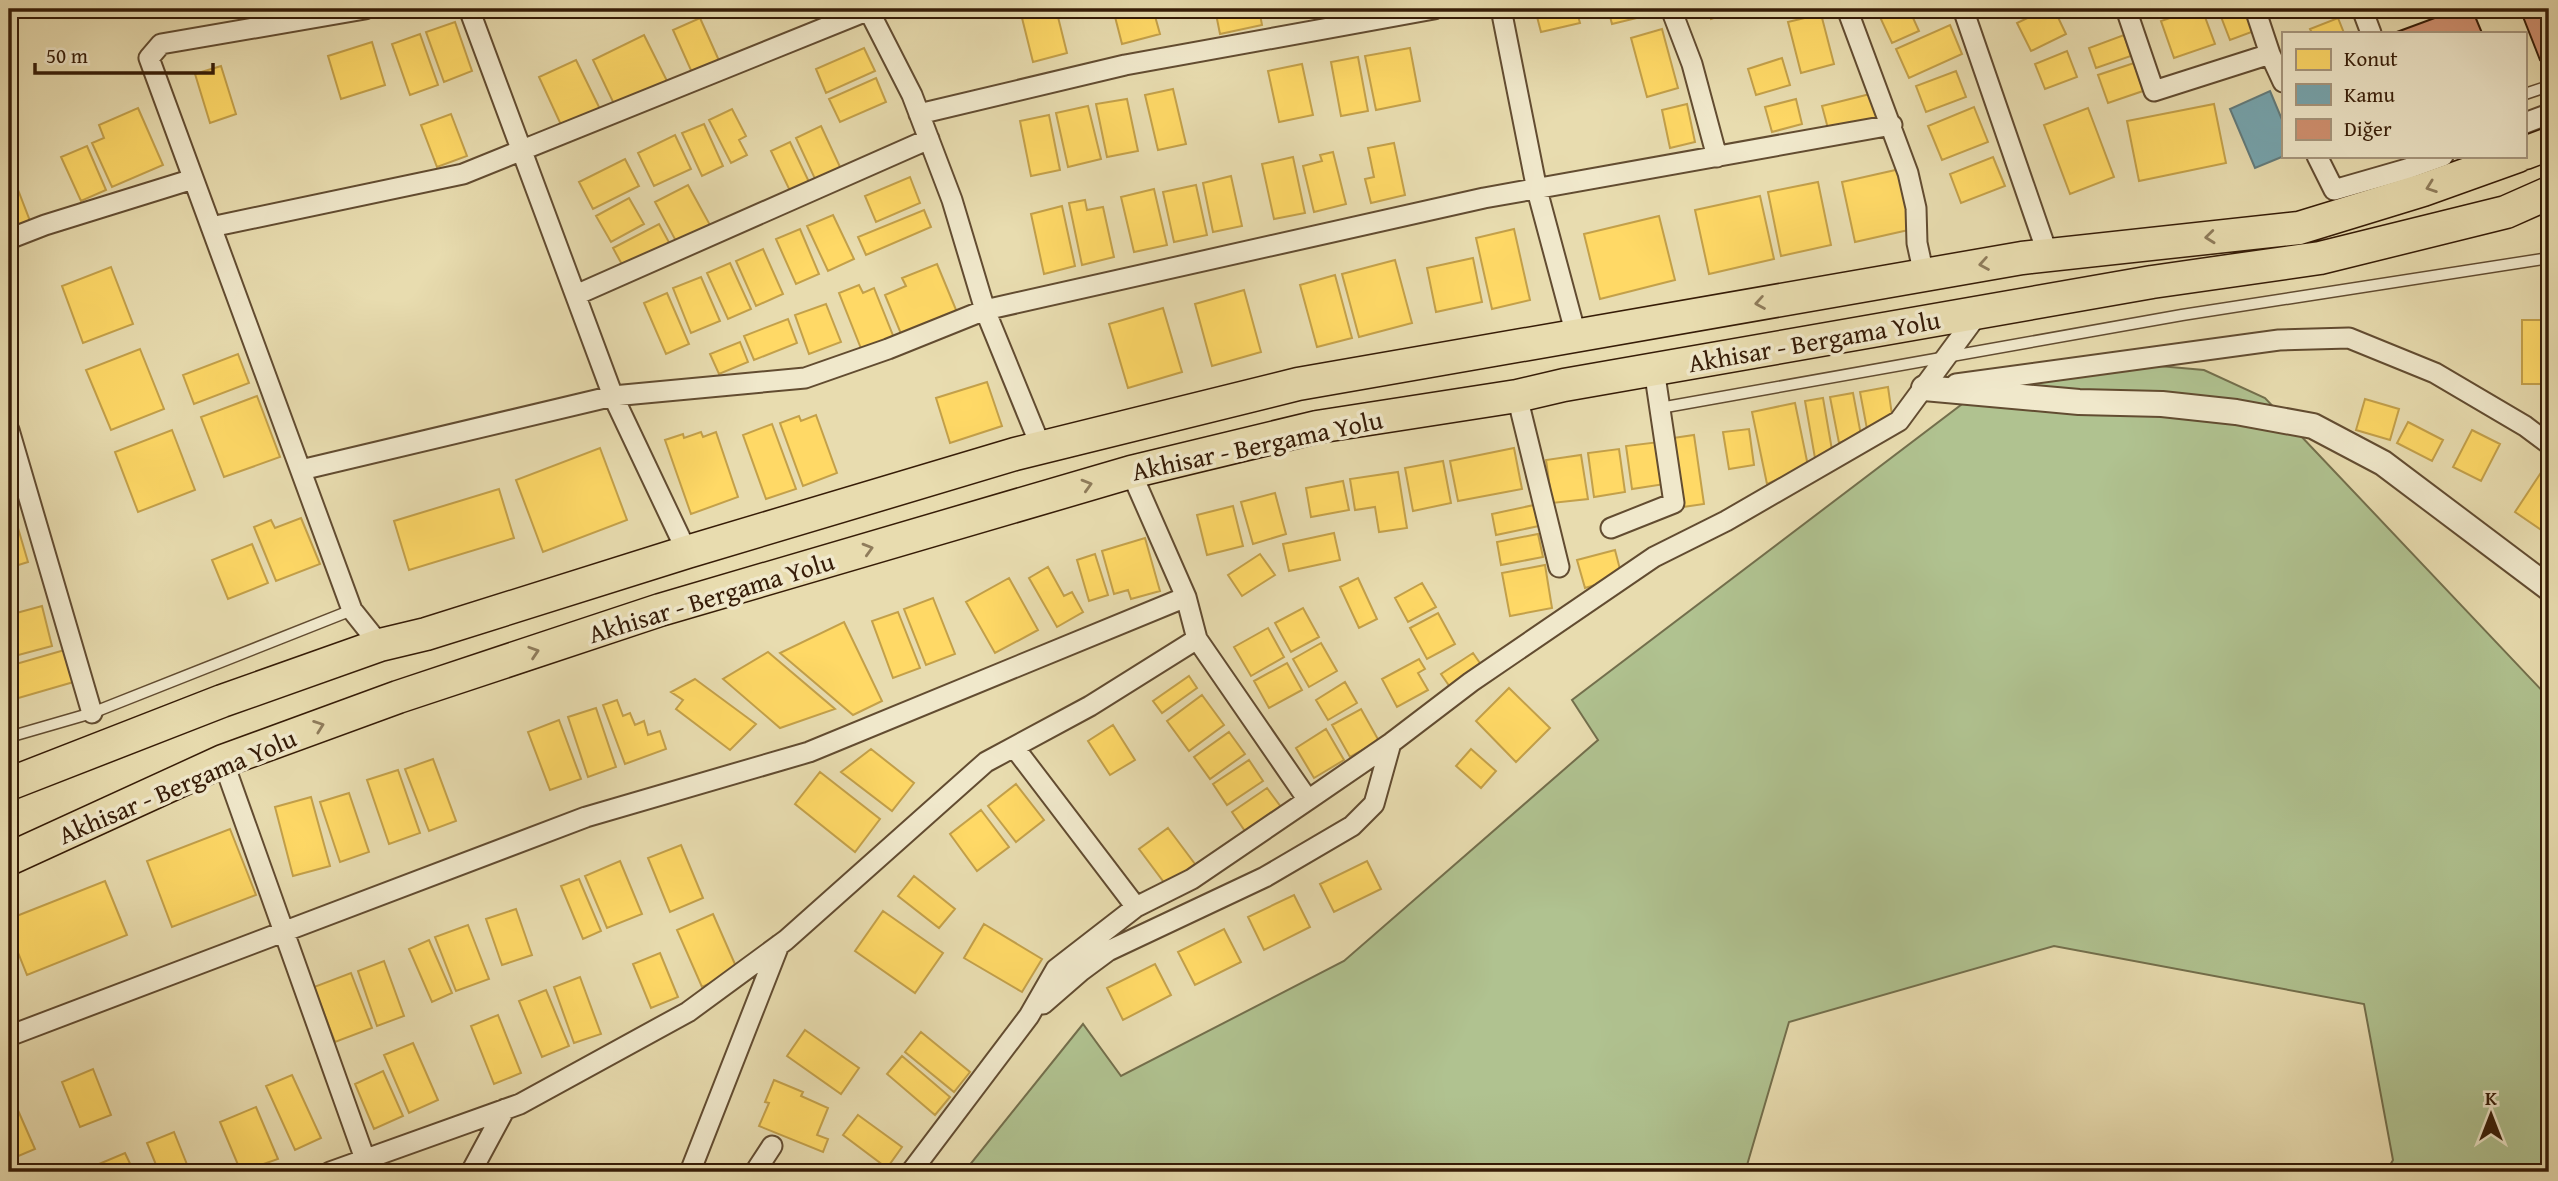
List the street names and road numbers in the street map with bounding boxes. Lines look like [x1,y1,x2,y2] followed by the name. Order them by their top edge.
[1685,300,1943,382] street label: Akhisar - Bergama Yolu
[1128,399,1386,491] street label: Akhisar - Bergama Yolu
[583,541,839,653] street label: Akhisar - Bergama Yolu
[52,718,302,854] street label: Akhisar - Bergama Yolu

